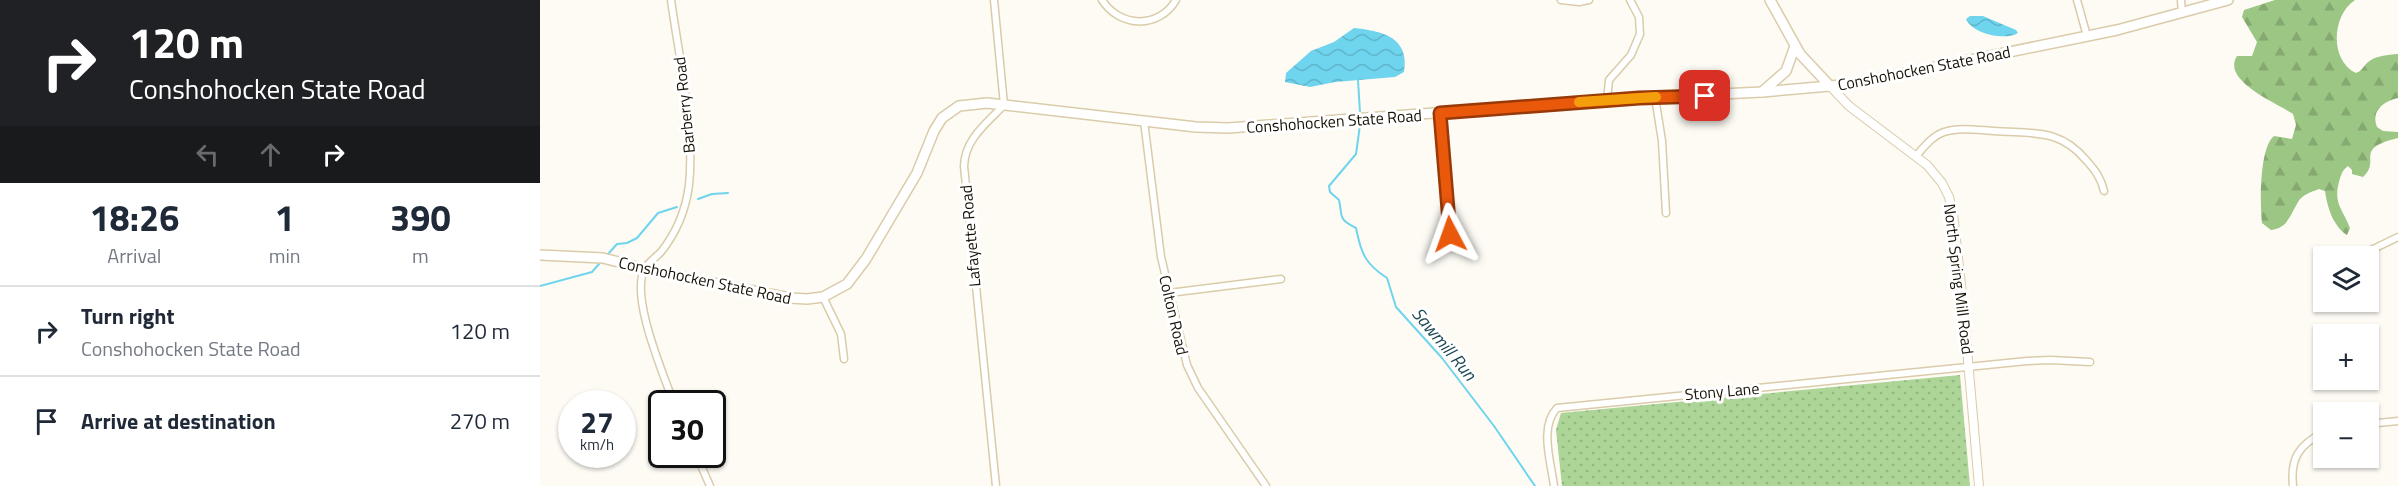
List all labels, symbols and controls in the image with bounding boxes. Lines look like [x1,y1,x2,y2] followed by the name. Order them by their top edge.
[129,10,244,74] text: 120 m
[30,24,108,102] icon: right
[1835,39,2013,97] street label: Conshohocken State Road
[667,56,701,154] street label: Barberry Road
[129,68,426,109] text: Conshohocken State Road
[1679,70,1730,121] pin
[1688,79,1721,112] icon: arrive
[1246,103,1422,139] street label: Conshohocken State Road
[191,138,224,171] icon: left
[254,138,287,171] icon: ahead
[317,138,350,171] icon: right
[954,184,986,288] street label: Lafayette Road
[89,190,179,245] text: 18:26
[275,190,295,245] text: 1
[390,190,451,245] text: 390
[1418,202,1482,266] position arrow
[1938,202,1980,356] street label: North Spring Mill Road
[107,240,162,271] text: Arrival
[269,240,301,271] text: min
[412,240,429,271] text: m
[2313,246,2379,468] map controls
[2313,246,2379,312] button: layers
[617,250,793,310] street label: Conshohocken State Road
[1153,273,1195,357] street label: Colton Road
[81,299,175,333] text: Turn right
[1406,301,1484,387] water label: Sawmill Run
[450,314,510,348] text: 120 m
[30,315,63,348] icon: right
[2313,324,2379,390] button: +
[81,333,301,364] text: Conshohocken State Road
[1684,376,1760,406] street label: Stony Lane
[648,390,726,468] speed limit sign: 30
[580,399,614,445] text: 27
[2313,402,2379,468] button: −
[81,404,276,438] text: Arrive at destination
[450,404,510,438] text: 270 m
[30,405,63,438] icon: arrive
[580,433,614,456] text: km/h

